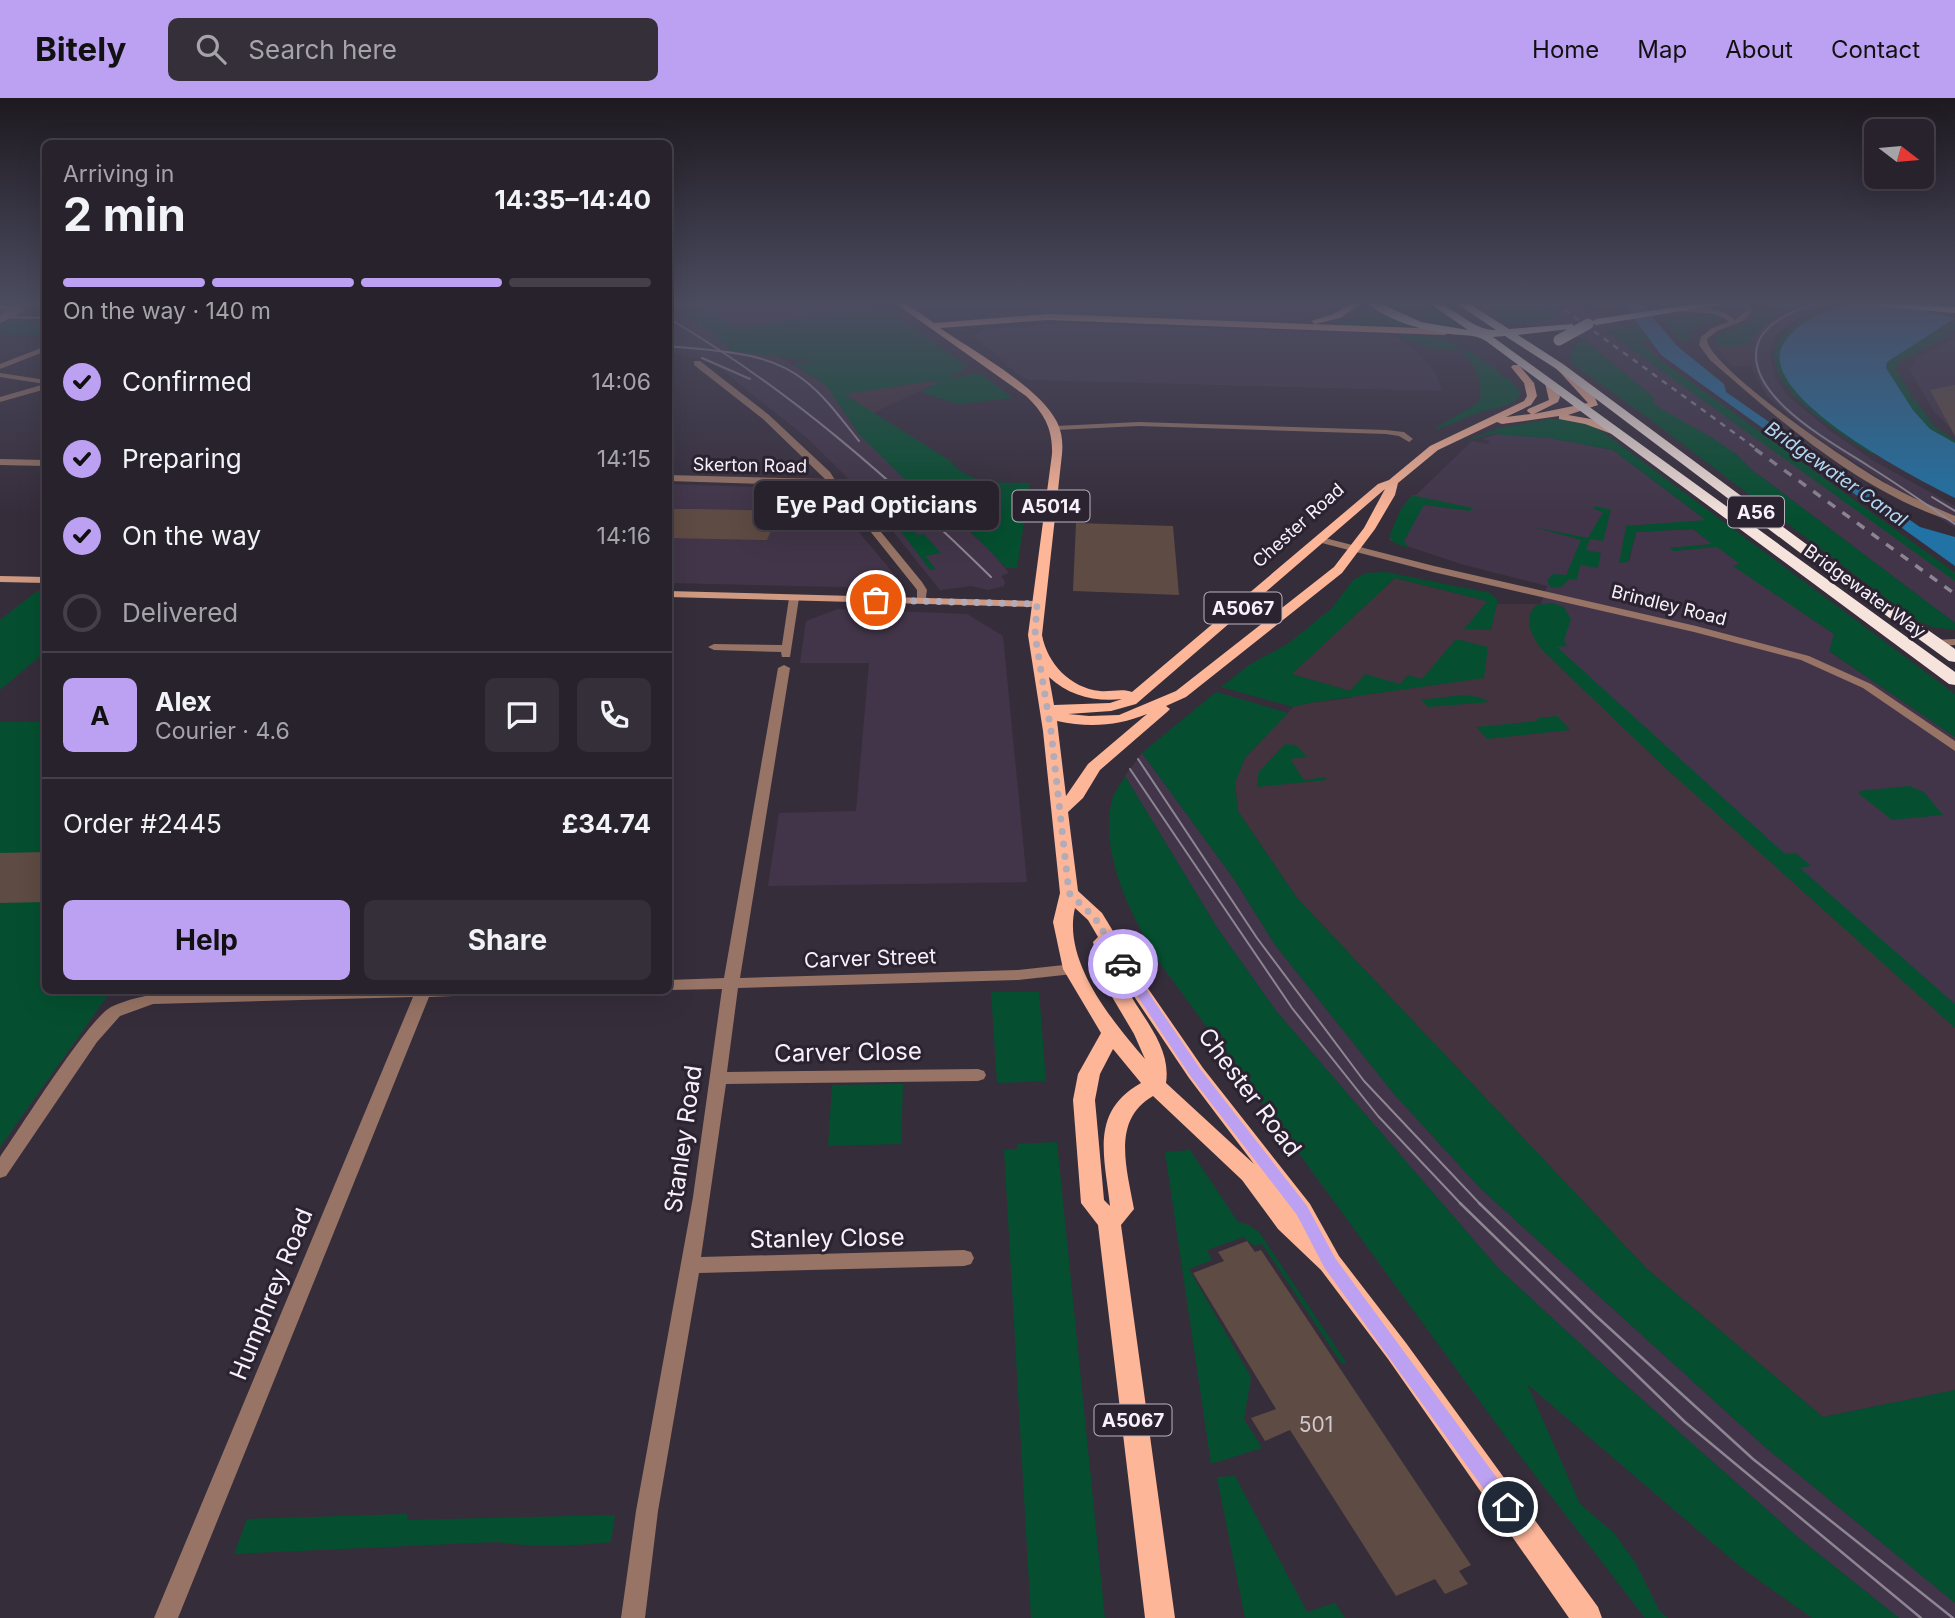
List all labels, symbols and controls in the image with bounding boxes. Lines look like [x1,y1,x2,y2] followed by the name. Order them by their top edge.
[168,18,658,81] search box
[35,29,126,69] text: Bitely
[192,30,230,68] icon: search
[248,34,397,65] text: Search here
[1532,35,1599,64] text: Home
[1637,35,1687,64] text: Map
[1725,35,1793,64] text: About
[1831,35,1920,64] text: Contact
[1864,119,1934,189] north arrow
[1864,119,1934,189] map controls
[63,160,174,188] text: Arriving in
[495,184,651,215] text: 14:35–14:40
[63,186,186,242] text: 2 min
[63,297,271,325] text: On the way · 140 m
[63,363,101,401] icon: check
[122,366,252,397] text: Confirmed
[591,368,651,396] text: 14:06
[1761,416,1912,532] water label: Bridgewater Canal
[63,440,101,478] icon: check
[122,443,242,474] text: Preparing
[597,445,651,473] text: 14:15
[693,454,807,476] street label: Skerton Road
[1248,479,1348,571] street label: Chester Road
[754,481,998,530] callout: Eye Pad Opticians
[1012,490,1090,522] road number: A5014
[776,491,977,519] text: Eye Pad Opticians
[1728,496,1784,528] road number: A56
[63,517,101,555] icon: check
[122,520,261,551] text: On the way
[597,522,651,550] text: 14:16
[1800,540,1930,642] street label: Bridgewater Way
[846,570,906,630] pin
[857,581,895,619] icon: bag
[1609,581,1729,629] street label: Brindley Road
[1204,593,1282,624] road number: A5067
[122,597,238,628] text: Delivered
[485,678,559,752] button: chat
[577,678,651,752] button: phone
[155,686,212,717] text: Alex
[90,700,110,731] text: A
[155,717,290,745] text: Courier · 4.6
[63,808,222,839] text: Order #2445
[562,808,651,839] text: £34.74
[63,900,350,980] button: Help
[364,900,651,980] button: Share
[1088,929,1158,999] courier
[804,943,937,973] street label: Carver Street
[1104,945,1142,983] icon: car
[1192,1022,1308,1162] street label: Chester Road
[774,1036,922,1068] street label: Carver Close
[658,1063,708,1215] street label: Stanley Road
[223,1204,319,1384] street label: Humphrey Road
[749,1222,905,1254] street label: Stanley Close
[1094,1404,1172,1436] road number: A5067
[1299,1412,1333,1437] house number: 501
[1478,1477,1538,1537] pin
[1489,1488,1527,1526] icon: home

